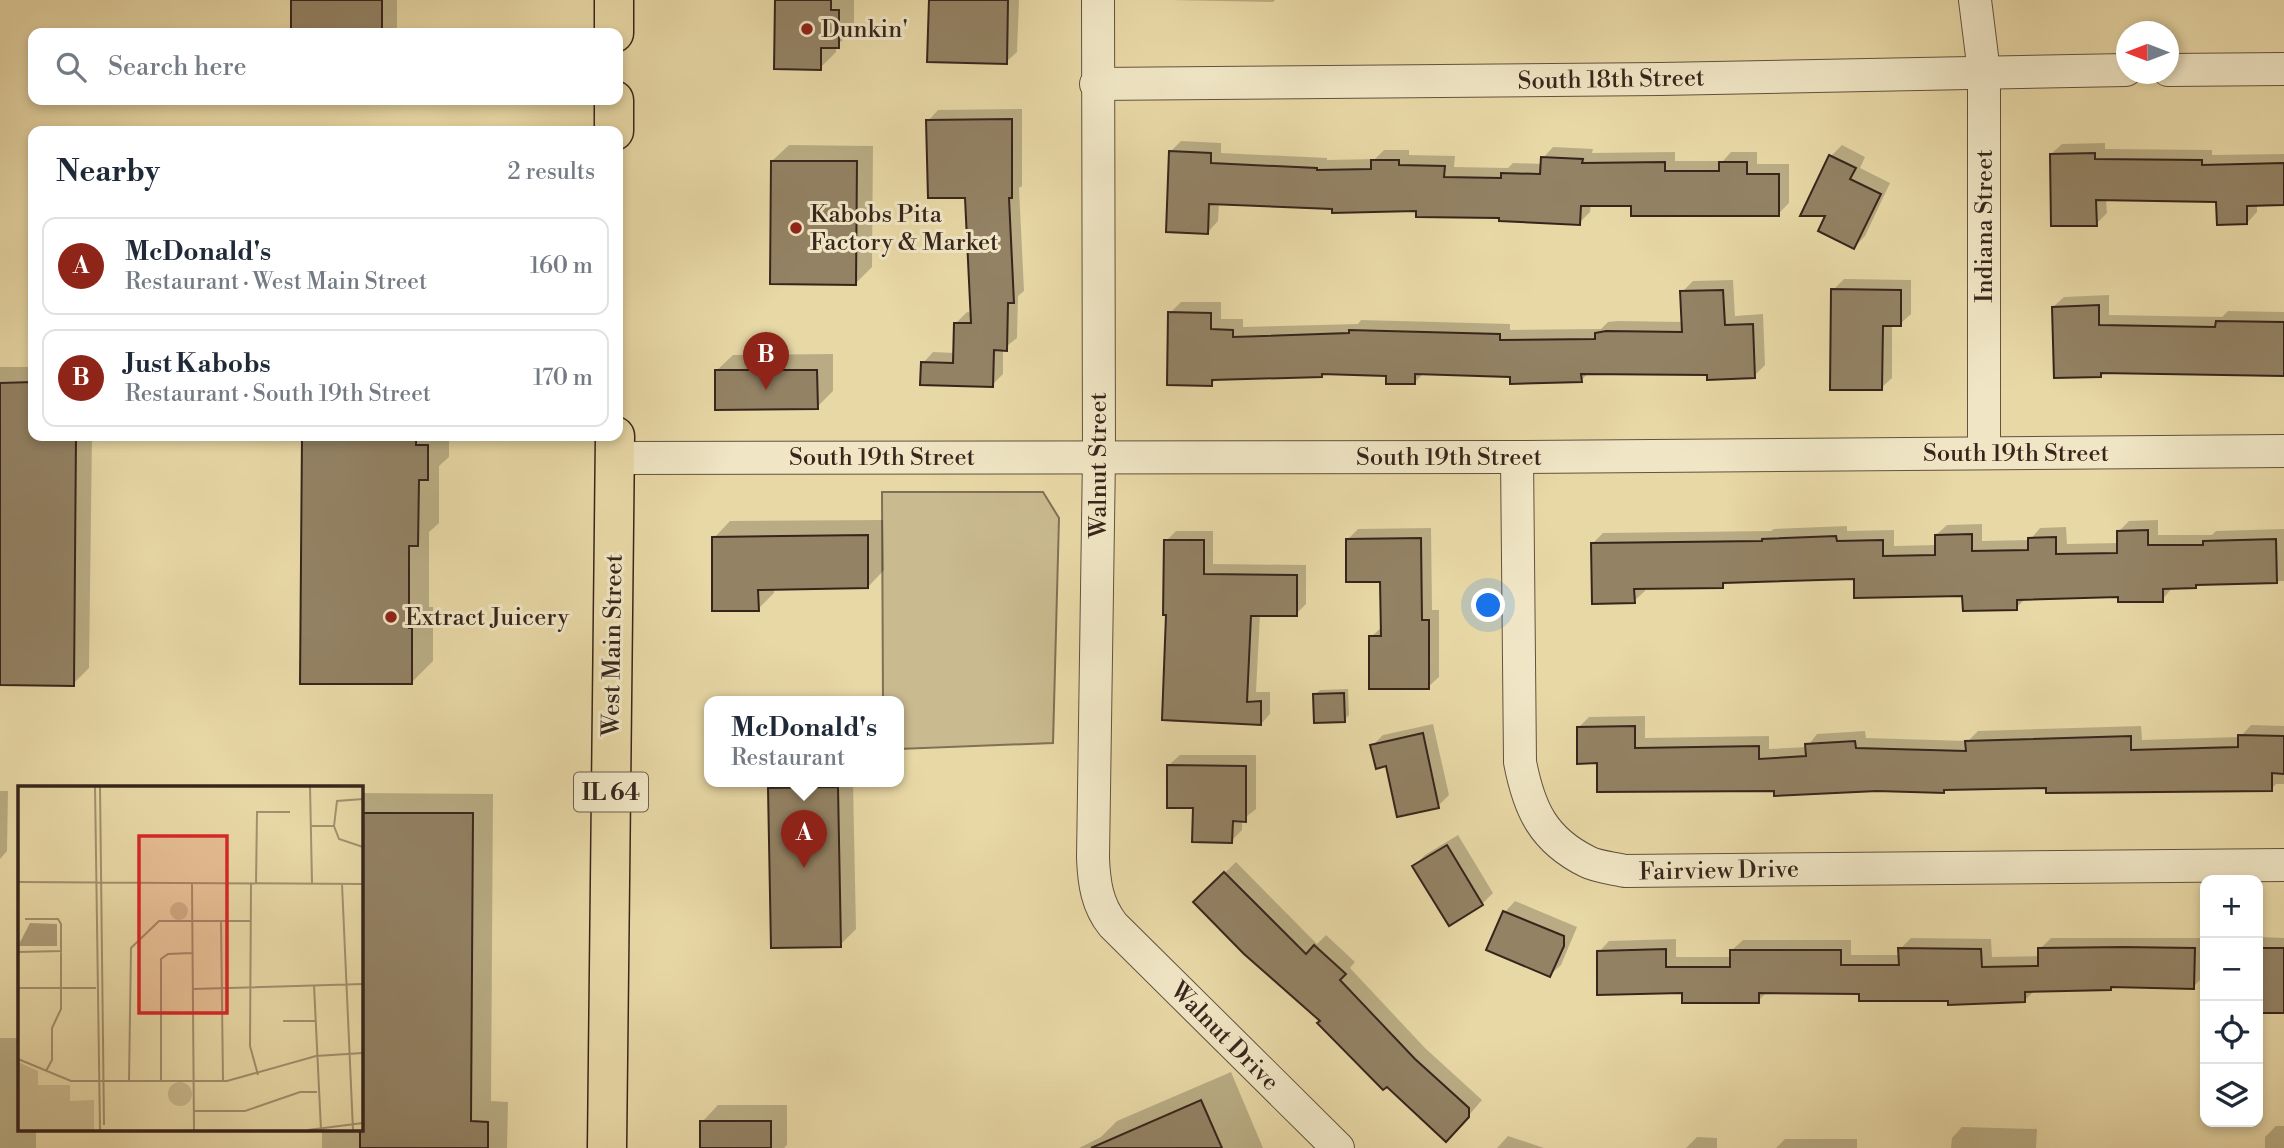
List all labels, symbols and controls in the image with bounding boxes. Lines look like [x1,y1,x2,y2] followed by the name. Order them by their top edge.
[821,15,908,45] place label: Dunkin'
[799,21,815,37] marker: Dunkin'
[2116,21,2179,84] north arrow
[28,28,623,105] search box
[52,48,90,86] icon: search
[108,51,247,83] text: Search here
[1517,63,1705,97] street label: South 18th Street
[1970,149,2000,303] street label: Indiana Street
[56,153,160,191] text: Nearby
[508,158,595,186] text: 2 results
[810,200,999,258] place label: Kabobs Pita Factory & Market
[788,220,804,236] marker: Kabobs Pita Factory & Market
[125,236,271,268] text: McDonald's
[73,252,89,280] text: A
[530,252,593,280] text: 160 m
[125,268,427,296] text: Restaurant · West Main Street
[743,332,789,390] pin: B
[125,348,271,380] text: Just Kabobs
[72,364,90,392] text: B
[533,364,593,392] text: 170 m
[125,380,431,408] text: Restaurant · South 19th Street
[1084,391,1114,539] street label: Walnut Street
[1923,439,2110,469] street label: South 19th Street
[789,443,976,473] street label: South 19th Street
[1356,443,1543,473] street label: South 19th Street
[596,553,630,737] street label: West Main Street
[1471,588,1505,622] your location
[405,603,570,633] place label: Extract Juicery
[383,609,399,625] marker: Extract Juicery
[704,696,904,787] popup
[731,712,877,744] text: McDonald's
[731,744,845,772] text: Restaurant
[574,772,648,812] road number: IL 64
[18,786,362,1130] inset map
[781,810,827,868] pin: A
[1639,855,1799,887] street label: Fairview Drive
[2200,875,2263,1127] map controls
[2200,875,2263,938] button: +
[2200,938,2263,1001] button: −
[1163,975,1285,1098] street label: Walnut Drive
[2200,1001,2263,1064] button: locate
[2200,1064,2263,1127] button: layers

